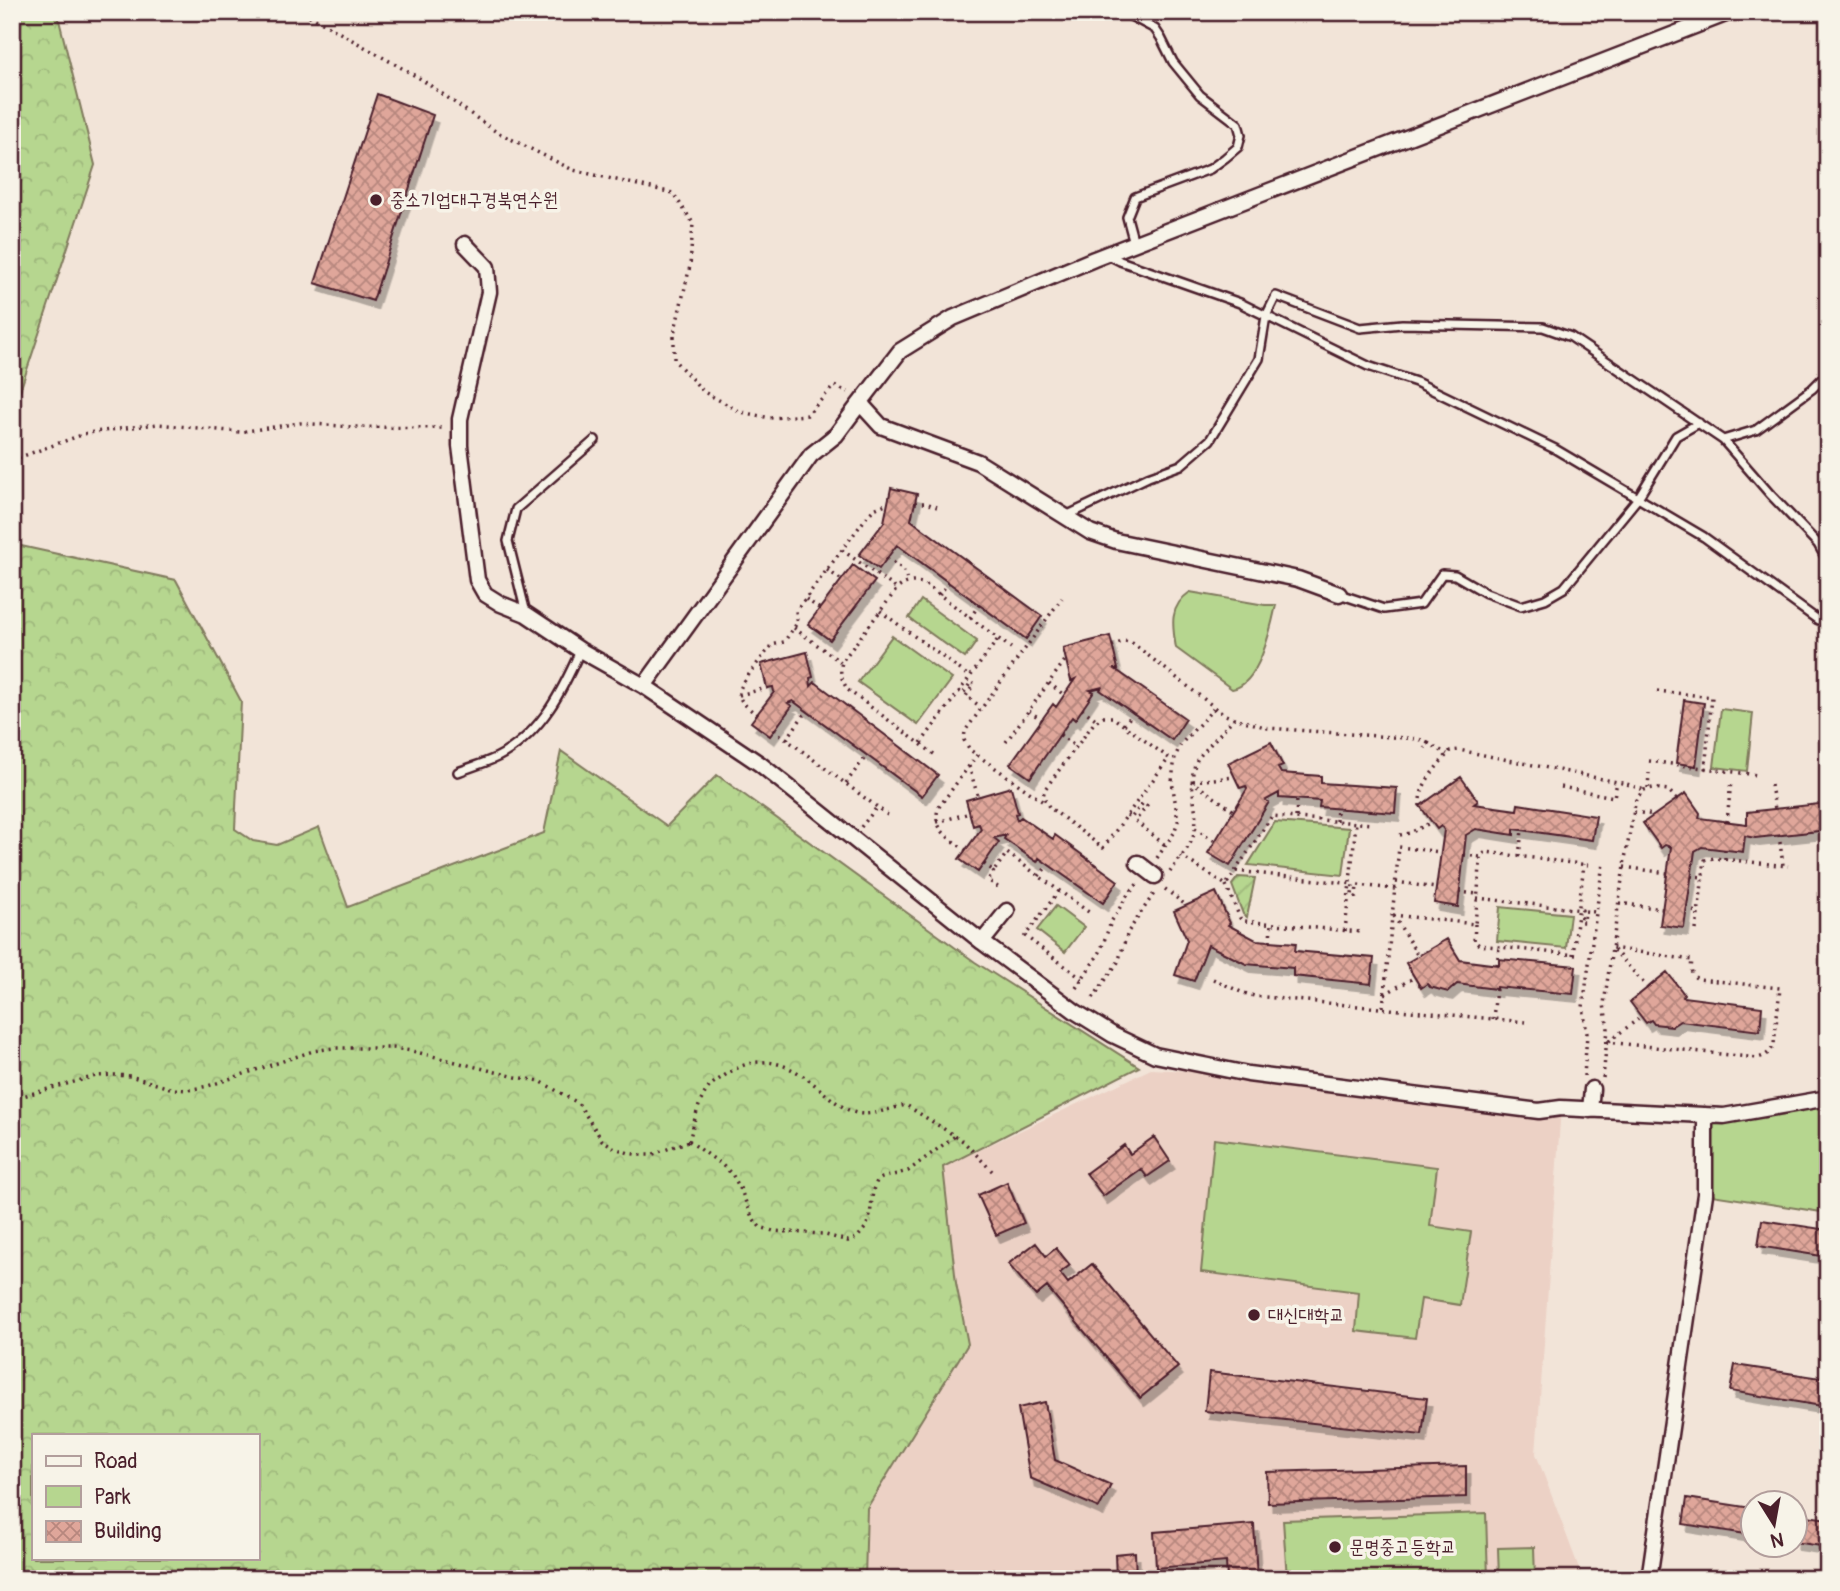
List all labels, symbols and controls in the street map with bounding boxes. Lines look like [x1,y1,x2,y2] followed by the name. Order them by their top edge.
[390,188,558,212] place label: 중소기업대구경북연수원
[368,192,384,208] marker: 중소기업대구경북연수원
[1268,1303,1344,1327] place label: 대신대학교
[1246,1307,1262,1323] marker: 대신대학교
[32,1434,259,1560] legend
[94,1448,138,1475] text: Road
[94,1484,131,1511] text: Park
[1738,1490,1808,1560] north arrow
[94,1518,161,1545] text: Building
[1768,1527,1786,1553] text: N
[1349,1535,1456,1559] place label: 문명중고등학교
[1327,1539,1343,1555] marker: 문명중고등학교

